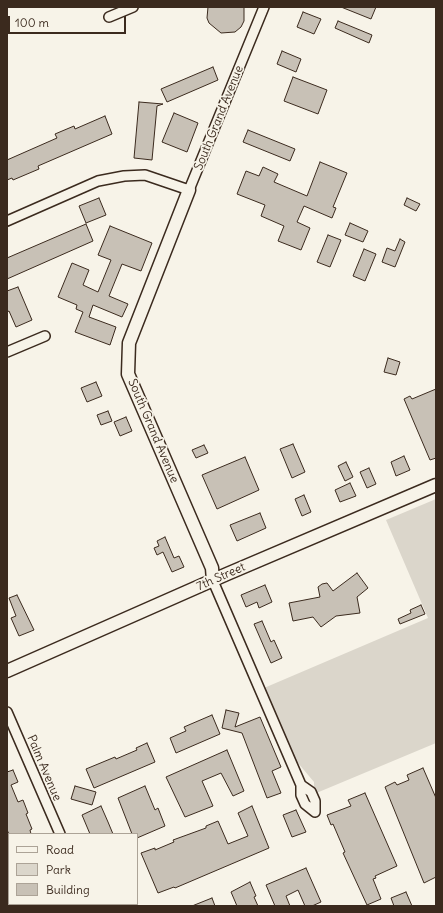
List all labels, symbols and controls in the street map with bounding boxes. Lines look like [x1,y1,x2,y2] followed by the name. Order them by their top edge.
[10,8,128,34] scale bar
[15,15,49,30] text: 100 m
[191,64,247,172] street label: South Grand Avenue
[125,377,181,485] street label: South Grand Avenue
[194,560,248,594] street label: 7th Street
[24,733,64,803] street label: Palm Avenue
[8,833,138,905] legend
[46,842,74,857] text: Road
[46,862,71,877] text: Park
[46,882,90,897] text: Building

